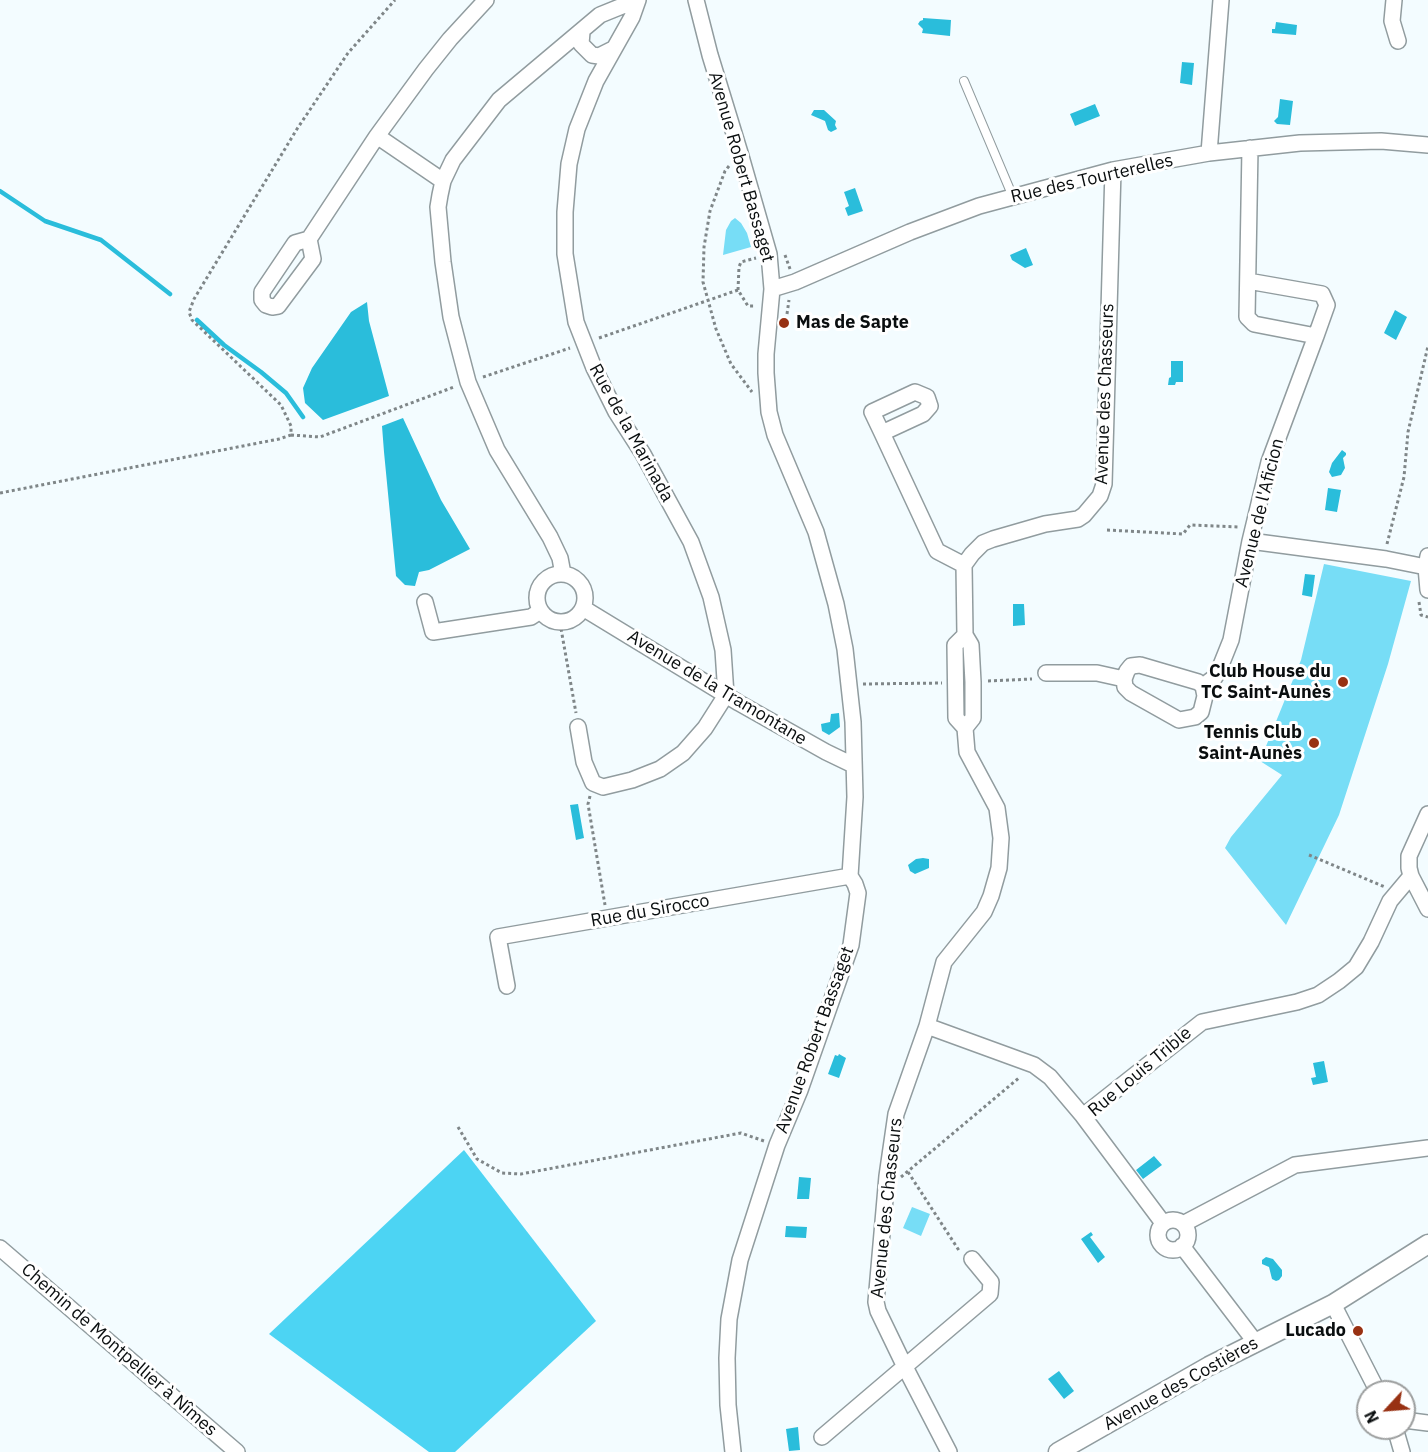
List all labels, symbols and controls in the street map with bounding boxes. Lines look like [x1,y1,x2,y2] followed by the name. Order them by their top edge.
[703,69,779,265] street label: Avenue Robert Bassaget
[1009,150,1175,208] street label: Rue des Tourterelles
[1091,303,1119,485] street label: Avenue des Chasseurs
[796,312,909,334] place label: Mas de Sapte
[777,316,791,330] marker: Mas de Sapte
[584,360,678,506] street label: Rue de la Marinada
[1231,436,1289,590] street label: Avenue de l'Aficion
[623,626,811,750] street label: Avenue de la Tramontane
[1201,661,1331,704] place label: Club House du TC Saint-Aunès
[1336,675,1350,689] marker: Club House du TC Saint-Aunès
[1198,722,1302,764] place label: Tennis Club Saint-Aunès
[1307,736,1321,750] marker: Tennis Club Saint-Aunès
[589,890,711,932] street label: Rue du Sirocco
[771,944,859,1136] street label: Avenue Robert Bassaget
[1084,1022,1196,1122] street label: Rue Louis Trible
[867,1117,907,1299] street label: Avenue des Chasseurs
[17,1259,221,1441] street label: Chemin de Montpellier à Nîmes
[1285,1320,1346,1342] place label: Lucado
[1351,1324,1365,1338] marker: Lucado
[1100,1333,1262,1435] street label: Avenue des Costières
[1356,1380,1416,1440] north arrow
[1360,1407,1383,1427] text: N

